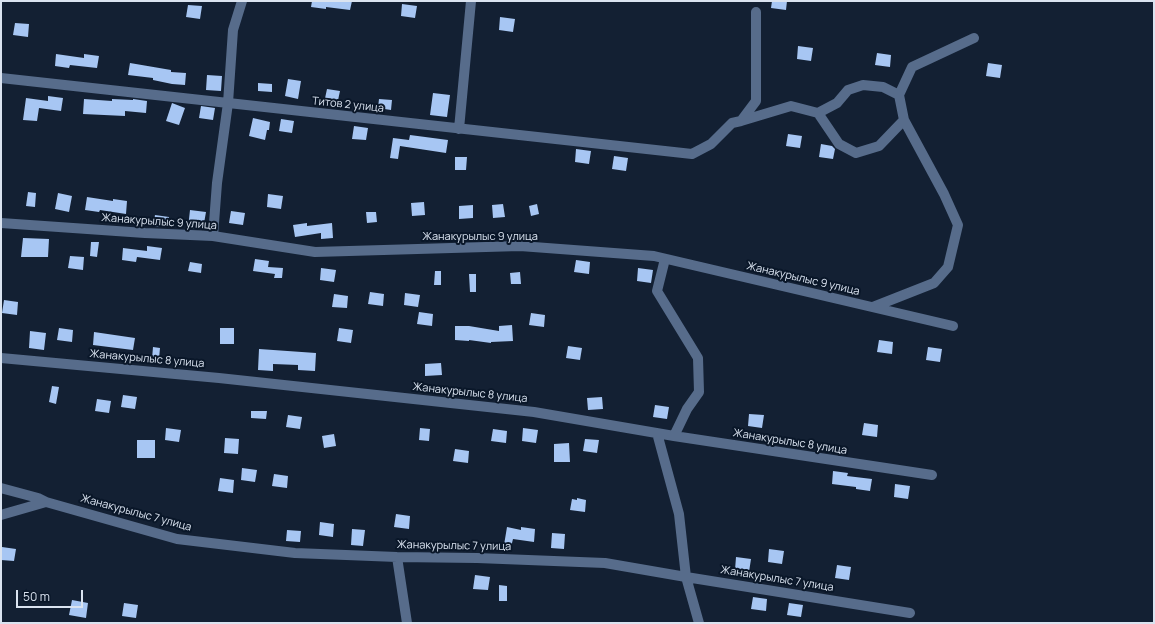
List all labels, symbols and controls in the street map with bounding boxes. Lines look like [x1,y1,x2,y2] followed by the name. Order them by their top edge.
[311,95,385,115] street label: Титов 2 улица
[101,211,217,233] street label: Жанакурылыс 9 улица
[422,230,538,244] street label: Жанакурылыс 9 улица
[745,260,861,298] street label: Жанакурылыс 9 улица
[89,347,205,371] street label: Жанакурылыс 8 улица
[412,380,528,406] street label: Жанакурылыс 8 улица
[732,426,848,458] street label: Жанакурылыс 8 улица
[79,492,193,534] street label: Жанакурылыс 7 улица
[397,538,511,554] street label: Жанакурылыс 7 улица
[719,564,835,594] street label: Жанакурылыс 7 улица
[18,582,85,608] scale bar
[23,588,50,605] text: 50 m

